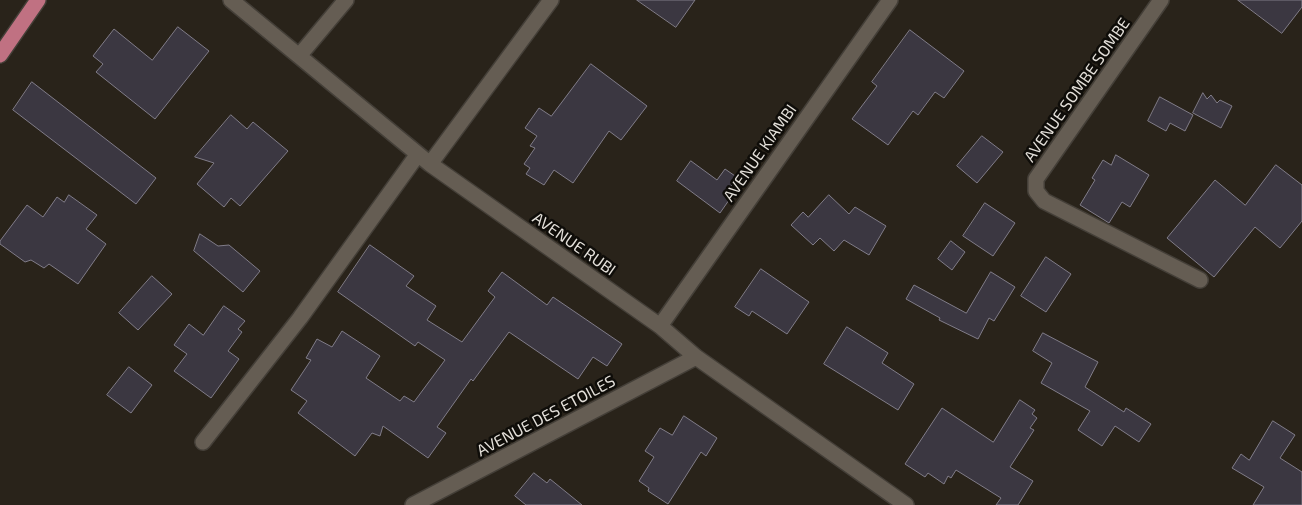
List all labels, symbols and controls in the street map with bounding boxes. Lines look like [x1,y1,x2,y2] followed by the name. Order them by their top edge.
[1020,14,1134,166] street label: AVENUE SOMBE SOMBE
[719,101,801,205] street label: AVENUE KIAMBI
[529,208,619,280] street label: AVENUE RUBI
[474,371,618,461] street label: AVENUE DES ETOILES

